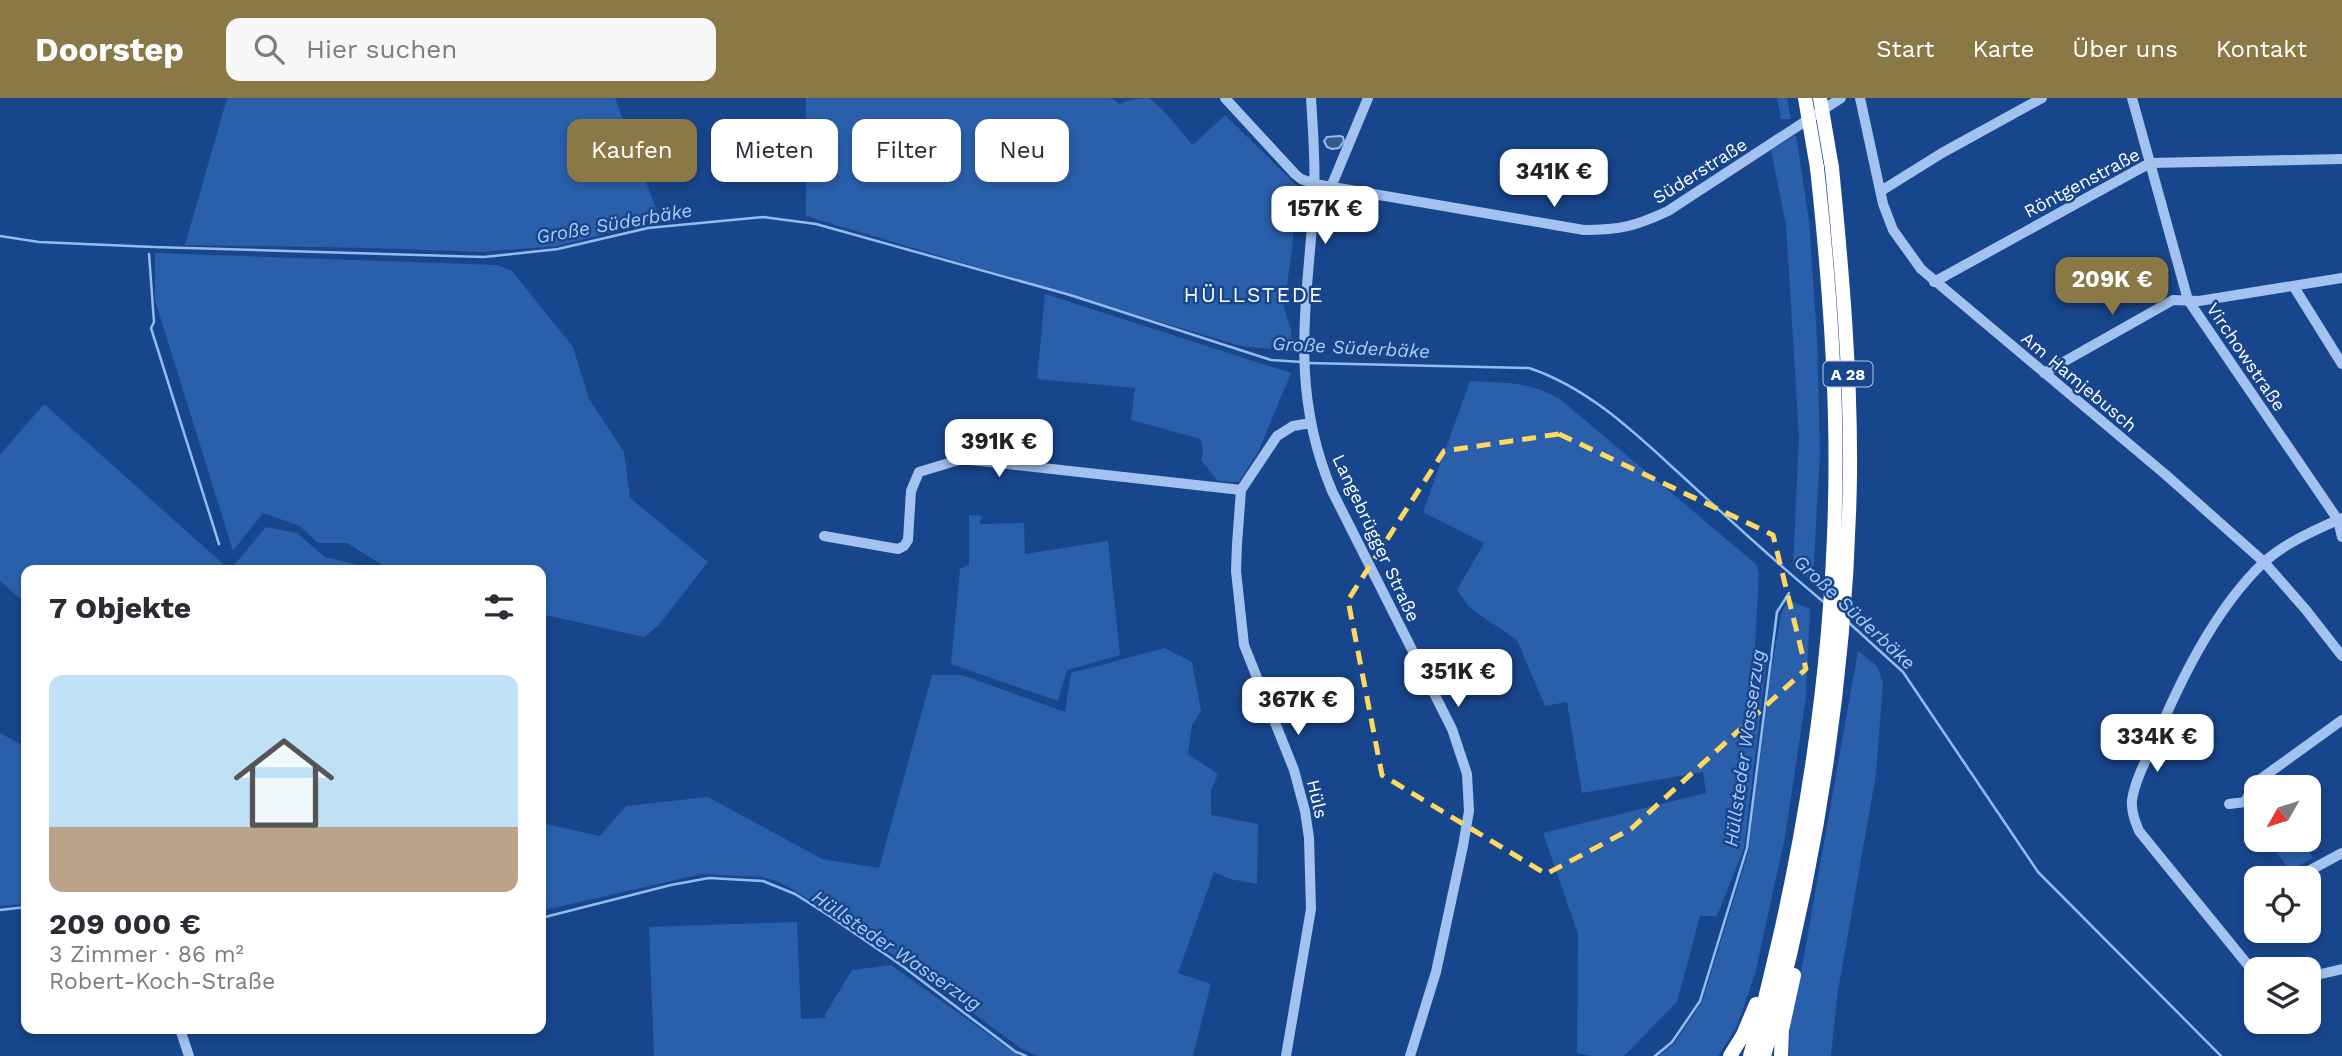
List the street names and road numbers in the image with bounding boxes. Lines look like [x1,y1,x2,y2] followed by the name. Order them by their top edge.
[1649,133,1751,208] street label: Süderstraße
[2020,143,2143,222] street label: Röntgenstraße
[2203,299,2290,415] street label: Virchowstraße
[2017,327,2141,436] street label: Am Hamjebusch
[1824,362,1872,386] road number: A 28
[1328,451,1424,625] street label: Langebrügger Straße
[1303,777,1332,820] street label: Hüls

